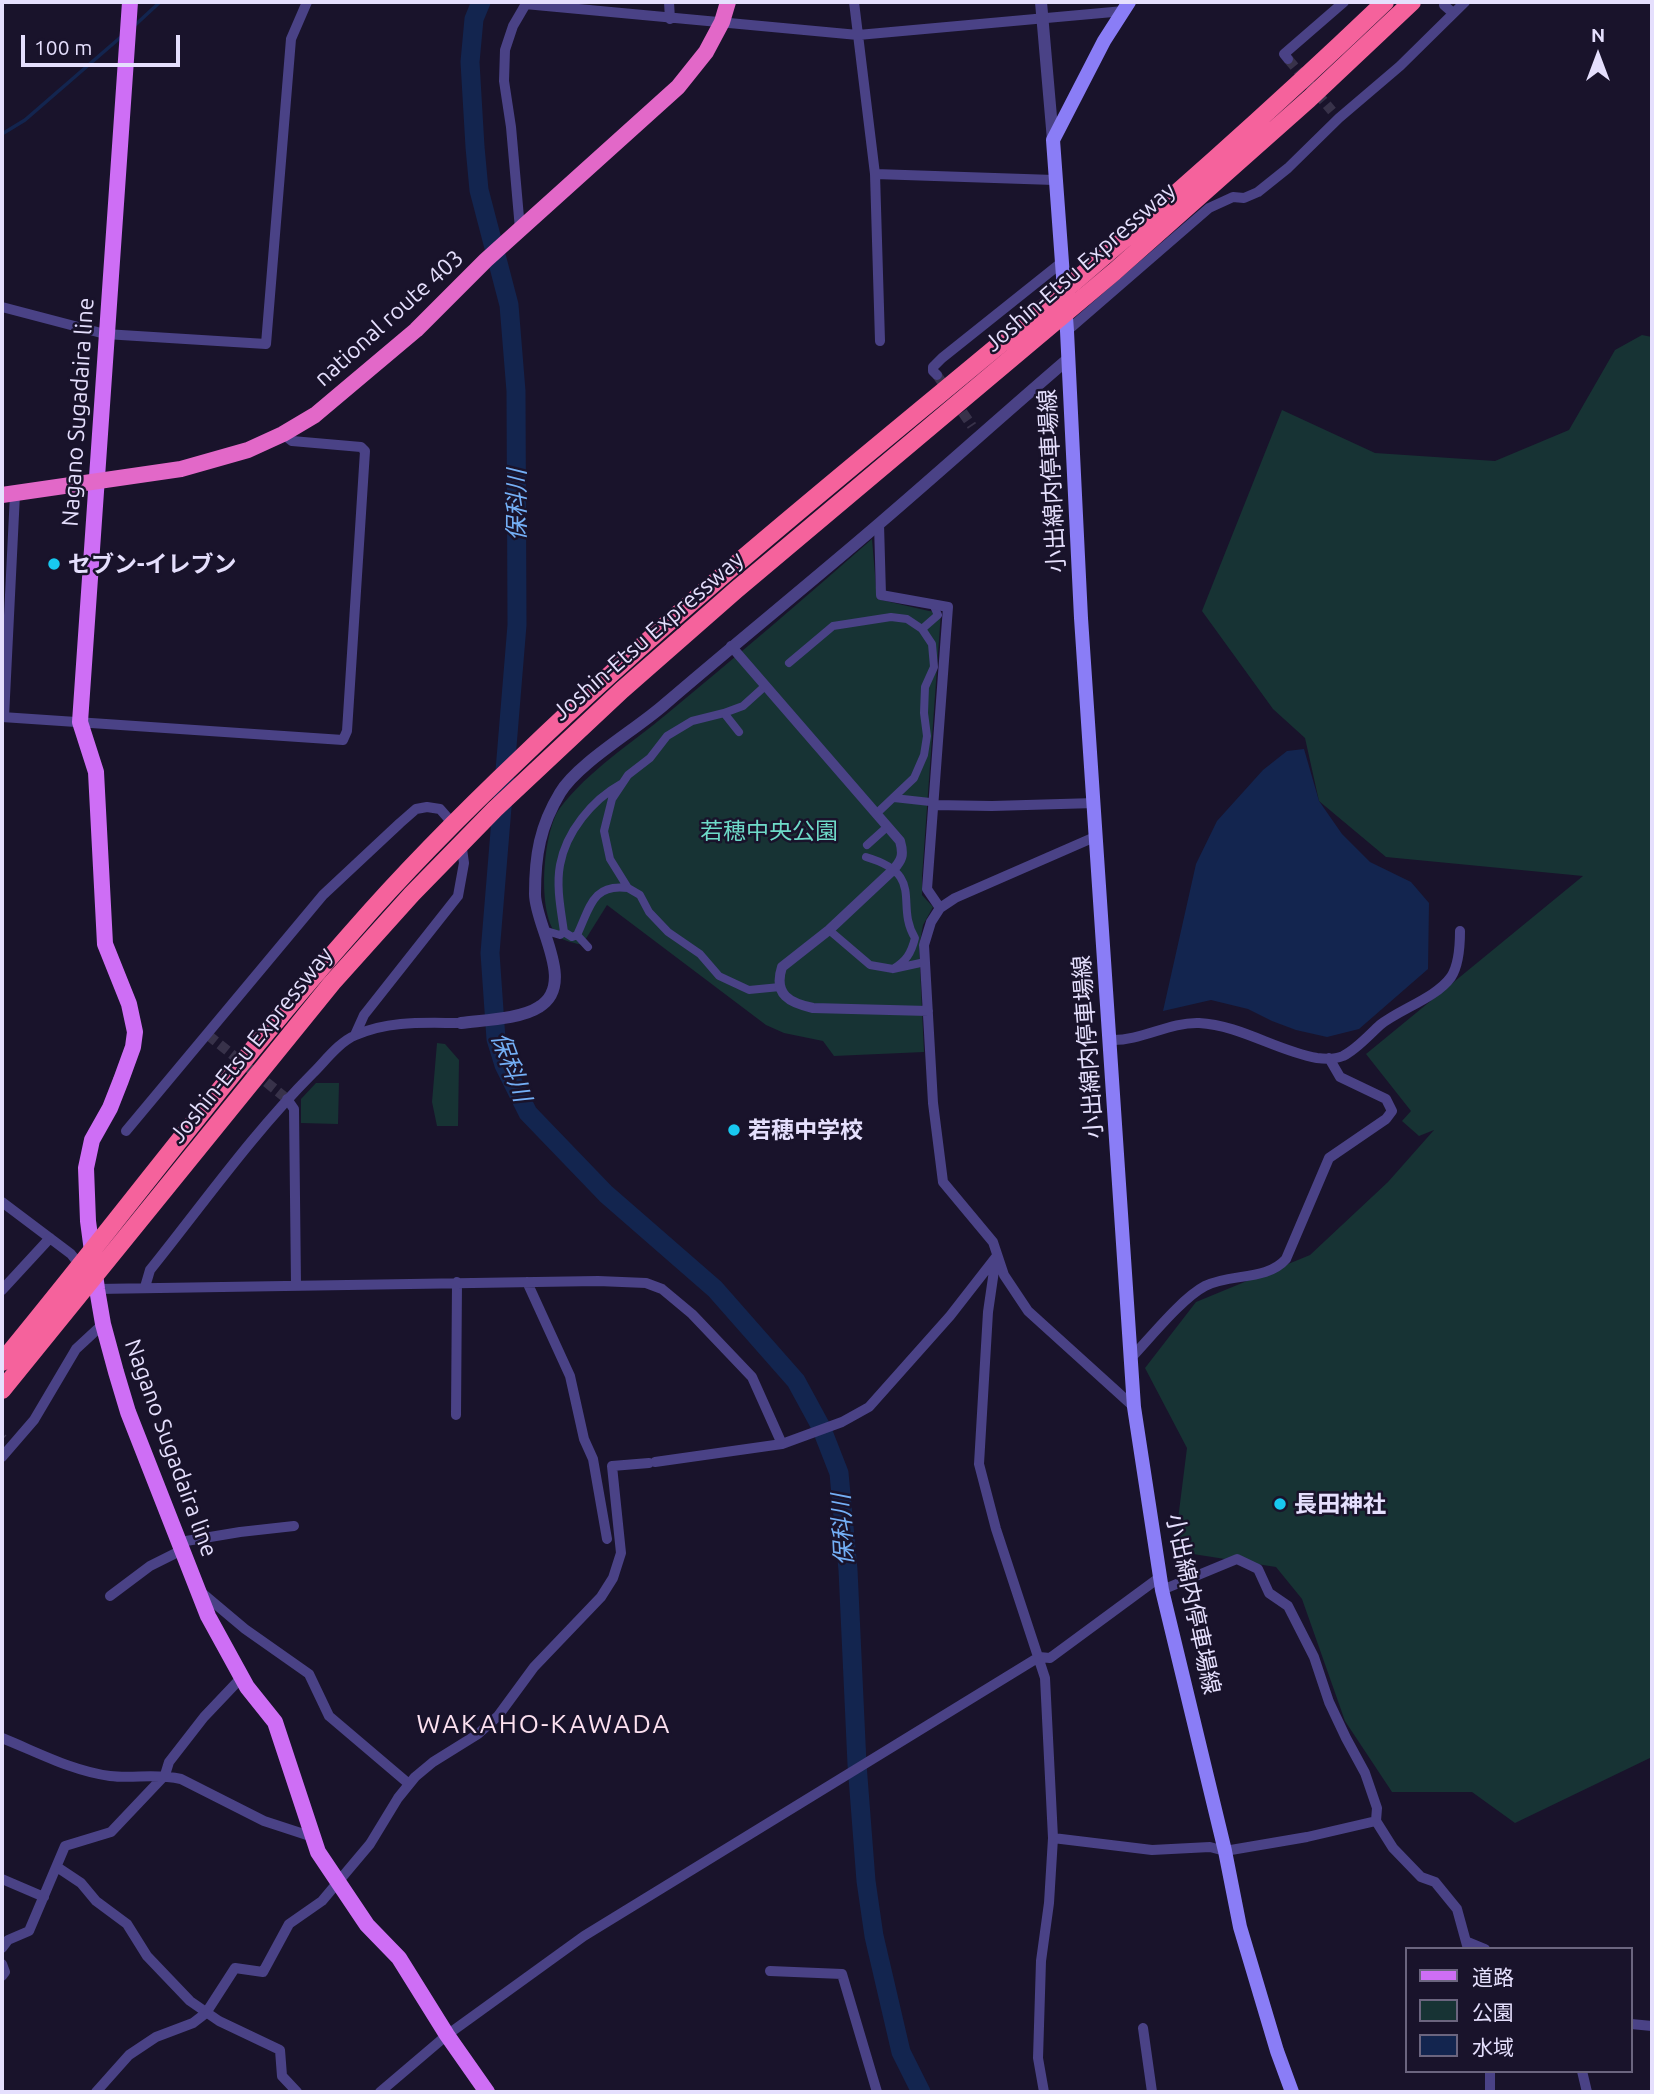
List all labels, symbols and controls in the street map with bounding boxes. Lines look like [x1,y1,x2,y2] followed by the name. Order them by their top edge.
[24,21,184,65] scale bar
[1563,21,1633,91] north arrow
[1591,24,1605,46] text: N
[34,35,92,59] text: 100 m
[979,177,1181,357] street label: Joshin-Etsu Expressway
[309,244,469,392] street label: national route 403
[56,297,100,527] street label: Nagano Sugadaira line
[1033,388,1071,574] street label: 小出綿内停車場線
[503,469,531,541] water label: 保科川
[547,546,749,726] street label: Joshin-Etsu Expressway
[68,550,237,578] place label: セブン-イレブン
[46,556,62,572] marker: セブン-イレブン
[700,817,838,845] park label: 若穂中央公園
[164,942,338,1148] street label: Joshin-Etsu Expressway
[1068,954,1108,1140] street label: 小出綿内停車場線
[485,1028,537,1106] water label: 保科川
[748,1116,863,1144] place label: 若穂中学校
[726,1122,742,1138] marker: 若穂中学校
[119,1335,223,1561] street label: Nagano Sugadaira line
[1294,1490,1386,1518] place label: 長田神社
[827,1493,859,1567] water label: 保科川
[1272,1496,1288,1512] marker: 長田神社
[1160,1511,1226,1697] street label: 小出綿内停車場線
[418,1708,670,1740] district label: WAKAHO-KAWADA
[1406,1947,1633,2073] legend
[1472,1965,1514,1989] text: 道路
[1472,2000,1514,2024] text: 公園
[1472,2035,1514,2059] text: 水域

